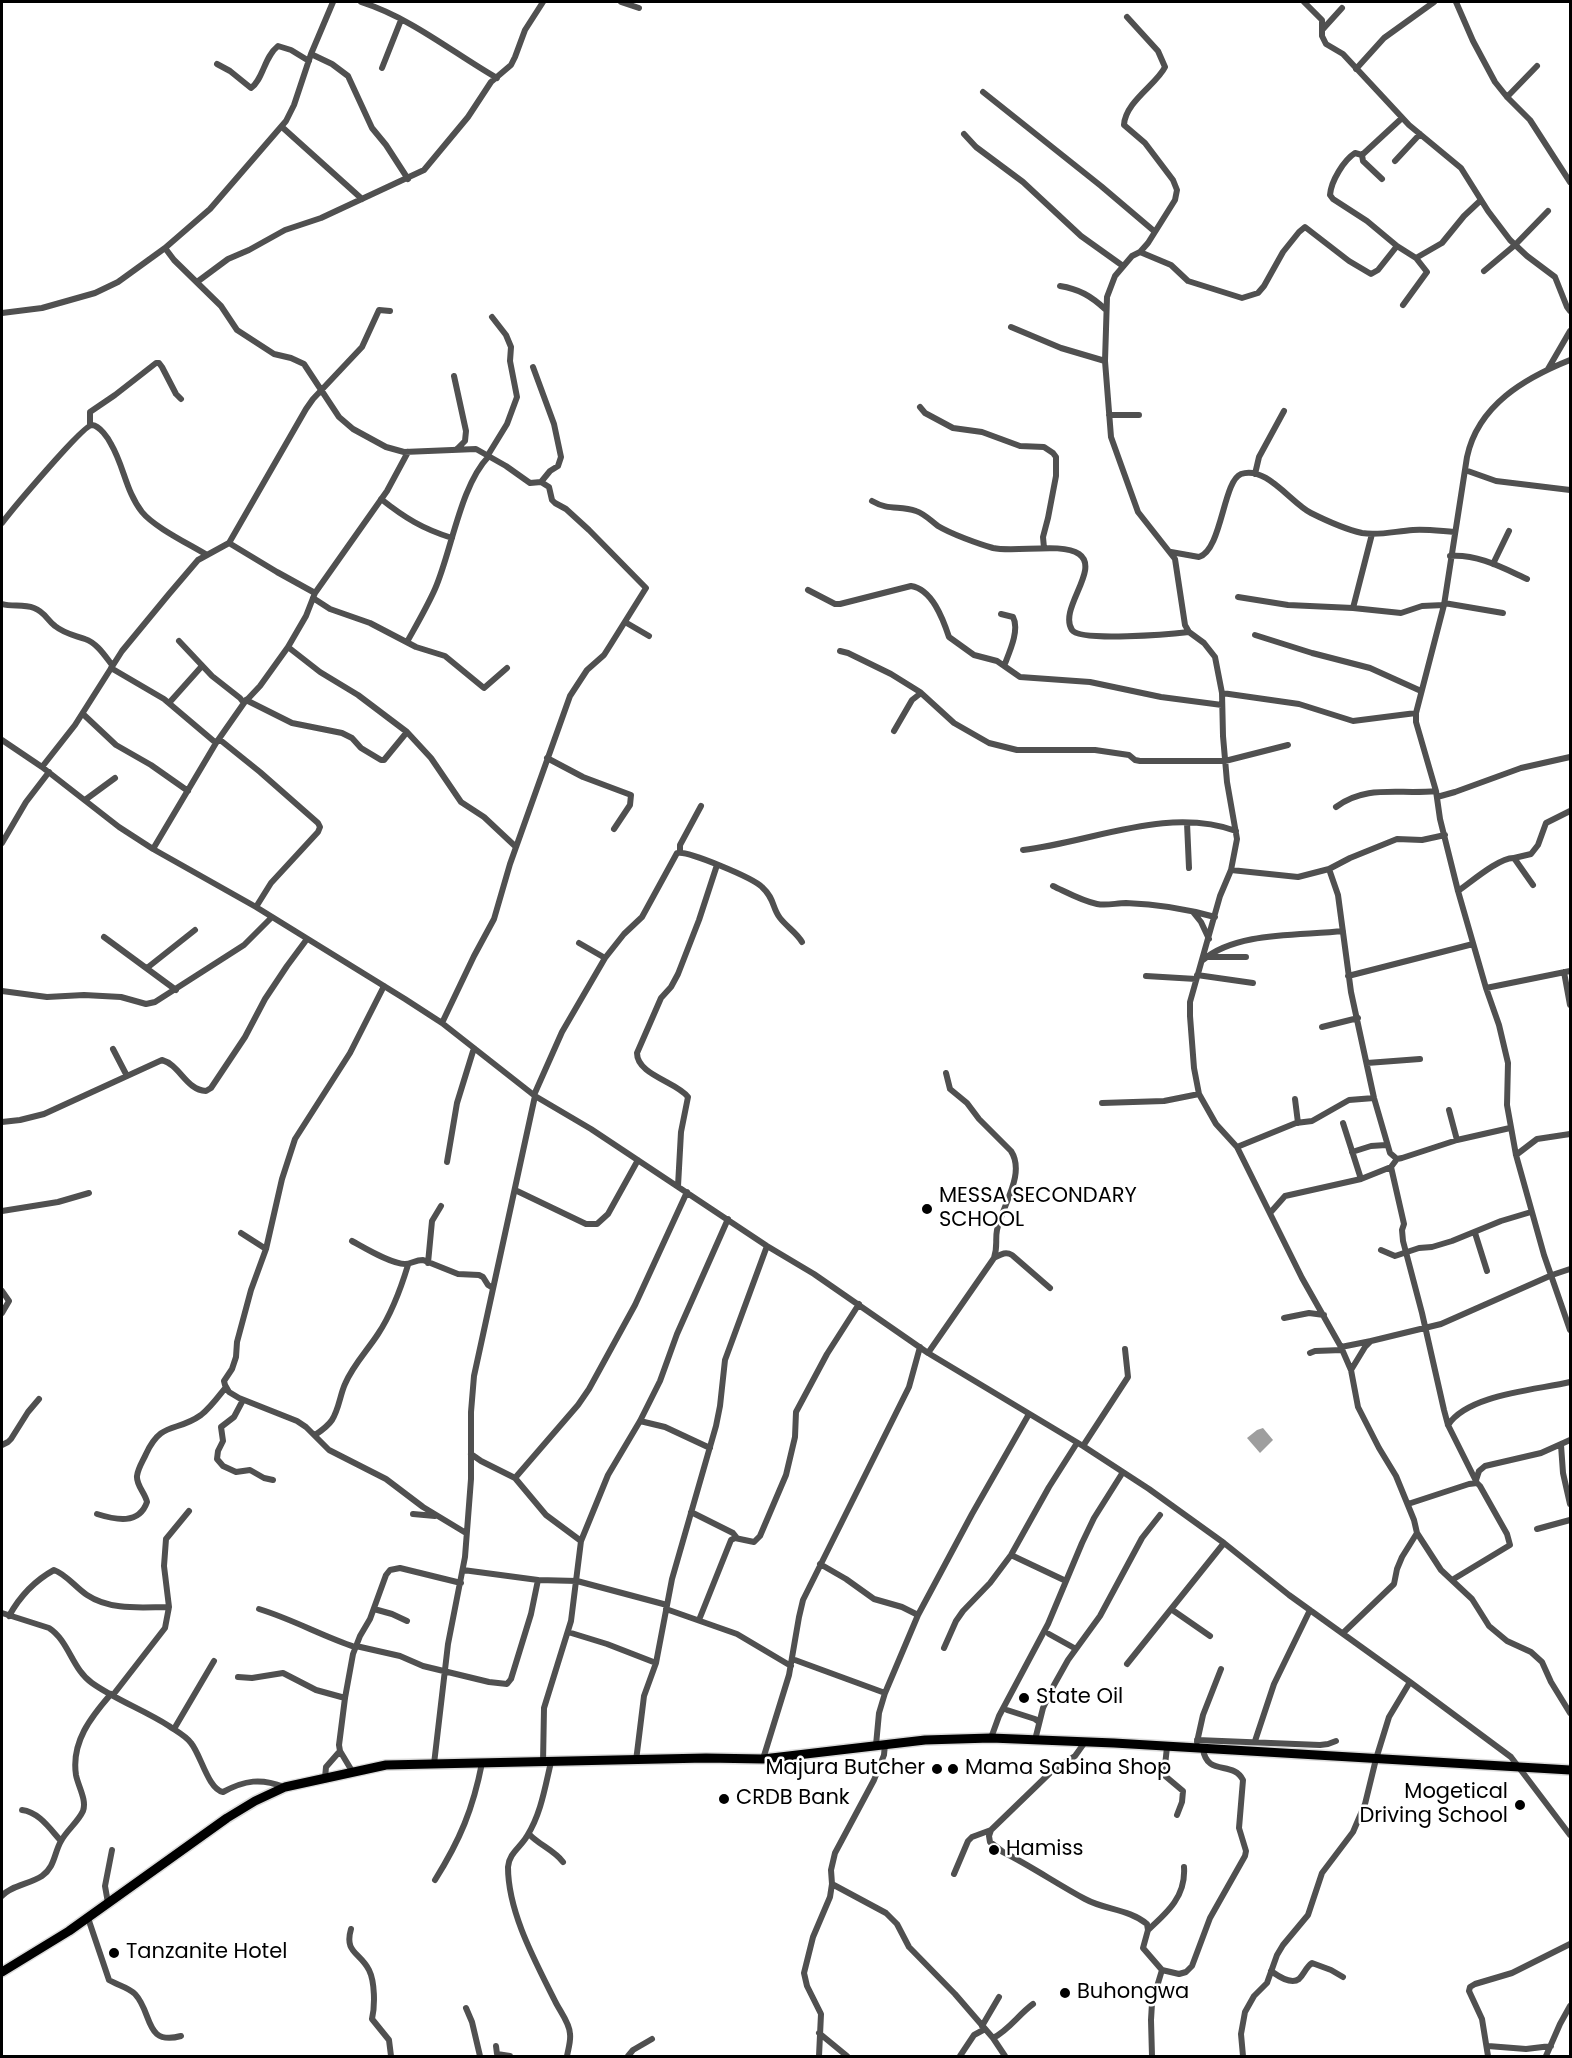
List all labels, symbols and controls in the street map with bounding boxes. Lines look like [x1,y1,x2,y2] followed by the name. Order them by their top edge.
[939,1184,1137,1234] place label: MESSA SECONDARY SCHOOL
[920,1202,934,1216] marker: MESSA SECONDARY SCHOOL
[1036,1685,1123,1711] place label: State Oil
[1017,1691,1031,1705] marker: State Oil
[765,1756,925,1782] place label: Majura Butcher
[965,1756,1171,1782] place label: Mama Sabina Shop
[930,1762,944,1776] marker: Majura Butcher
[946,1762,960,1776] marker: Mama Sabina Shop
[1359,1780,1508,1830] place label: Mogetical Driving School
[736,1786,850,1812] place label: CRDB Bank
[717,1792,731,1806] marker: CRDB Bank
[1513,1798,1527,1812] marker: Mogetical Driving School
[1006,1837,1083,1863] place label: Hamiss
[987,1843,1001,1857] marker: Hamiss
[126,1940,287,1966] place label: Tanzanite Hotel
[107,1946,121,1960] marker: Tanzanite Hotel
[1077,1980,1189,2006] place label: Buhongwa
[1058,1986,1072,2000] marker: Buhongwa

